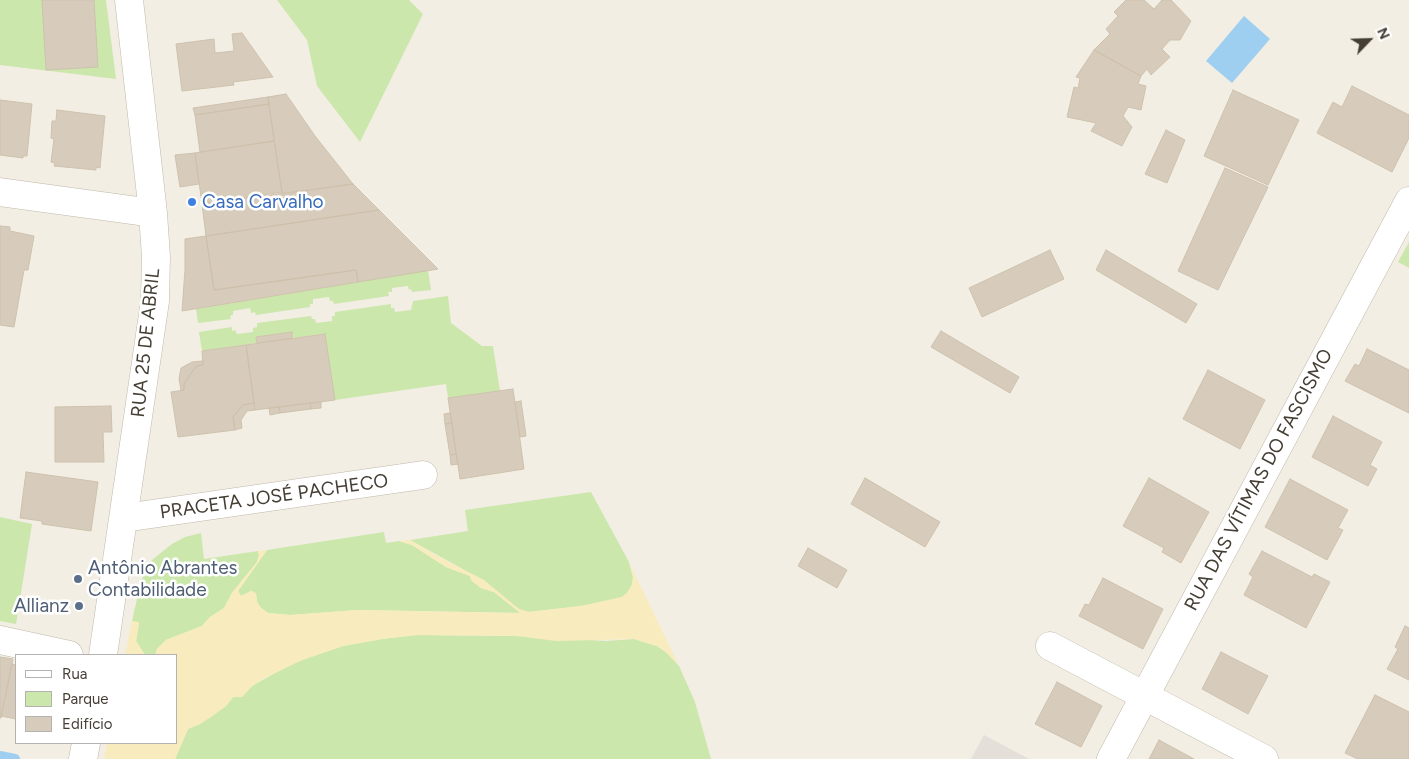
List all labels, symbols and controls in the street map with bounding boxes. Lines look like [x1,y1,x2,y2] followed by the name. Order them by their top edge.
[1344,15,1394,65] north arrow
[1373,25,1393,42] text: N
[202,191,324,213] place label: Casa Carvalho
[186,196,198,208] marker: Casa Carvalho
[127,267,165,419] street label: RUA 25 DE ABRIL
[1180,345,1338,615] street label: RUA DAS VÍTIMAS DO FASCISMO
[158,470,390,524] street label: PRACETA JOSÉ PACHECO
[88,557,237,601] place label: Antônio Abrantes Contabilidade
[72,573,84,585] marker: Antônio Abrantes Contabilidade
[14,595,69,617] place label: Allianz
[73,600,85,612] marker: Allianz
[15,654,178,744] legend
[62,665,87,683] text: Rua
[62,690,109,708] text: Parque
[62,715,112,733] text: Edifício

